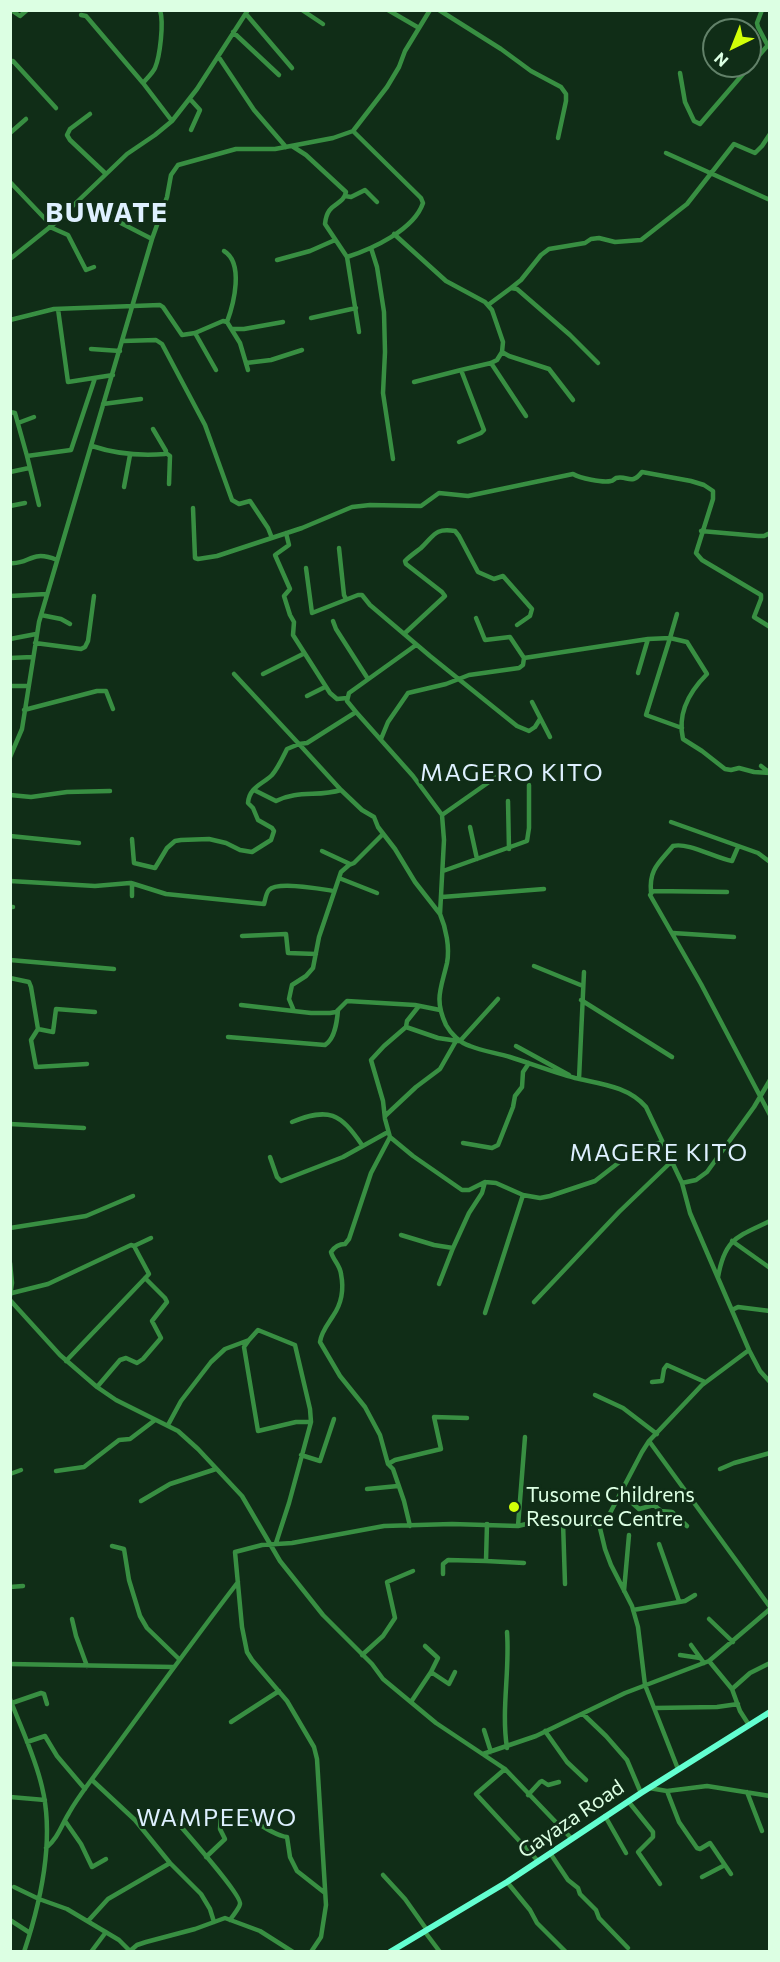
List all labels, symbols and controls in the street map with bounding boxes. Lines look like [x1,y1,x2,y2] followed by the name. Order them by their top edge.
[702,18,762,78] north arrow
[710,49,732,71] text: N
[45,197,169,229] district label: BUWATE
[420,759,604,787] district label: MAGERO KITO
[569,1139,749,1167] district label: MAGERE KITO
[526,1482,695,1532] place label: Tusome Childrens Resource Centre
[507,1500,521,1514] marker: Tusome Childrens Resource Centre
[513,1774,629,1864] street label: Gayaza Road
[136,1804,298,1832] district label: WAMPEEWO

